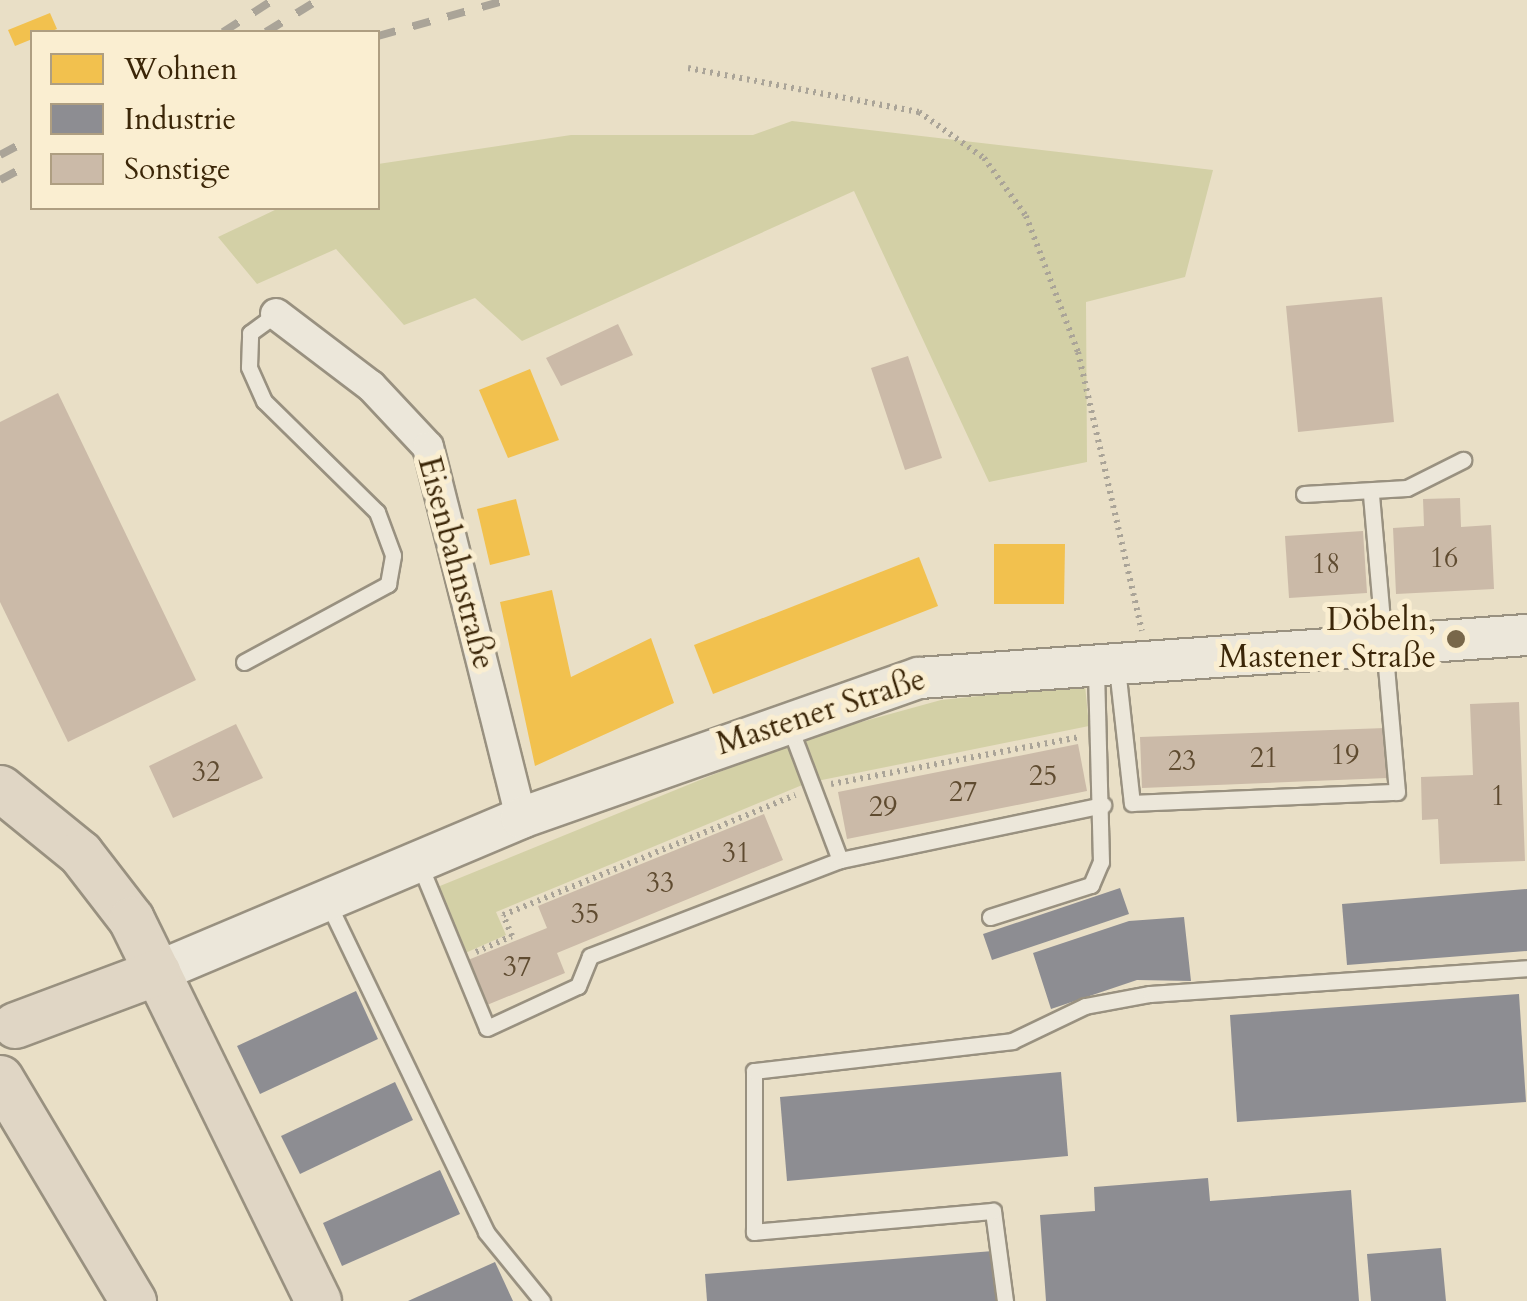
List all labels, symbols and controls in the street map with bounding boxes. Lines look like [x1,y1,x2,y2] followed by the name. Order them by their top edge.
[30,30,380,210] legend
[124,49,238,90] text: Wohnen
[124,99,236,140] text: Industrie
[124,149,231,190] text: Sonstige
[409,452,503,674] street label: Eisenbahnstraße
[1430,541,1458,575] house number: 16
[1312,547,1340,581] house number: 18
[1218,602,1436,677] place label: Döbeln, Mastener Straße
[1445,628,1467,650] marker: Döbeln, Mastener Straße
[712,660,930,764] street label: Mastener Straße
[1331,738,1359,772] house number: 19
[1250,741,1278,775] house number: 21
[1168,744,1196,778] house number: 23
[192,755,220,789] house number: 32
[1029,759,1057,793] house number: 25
[949,775,977,809] house number: 27
[1491,779,1505,813] house number: 1
[869,790,897,824] house number: 29
[722,836,750,870] house number: 31
[646,866,674,900] house number: 33
[571,897,599,931] house number: 35
[503,950,531,984] house number: 37

